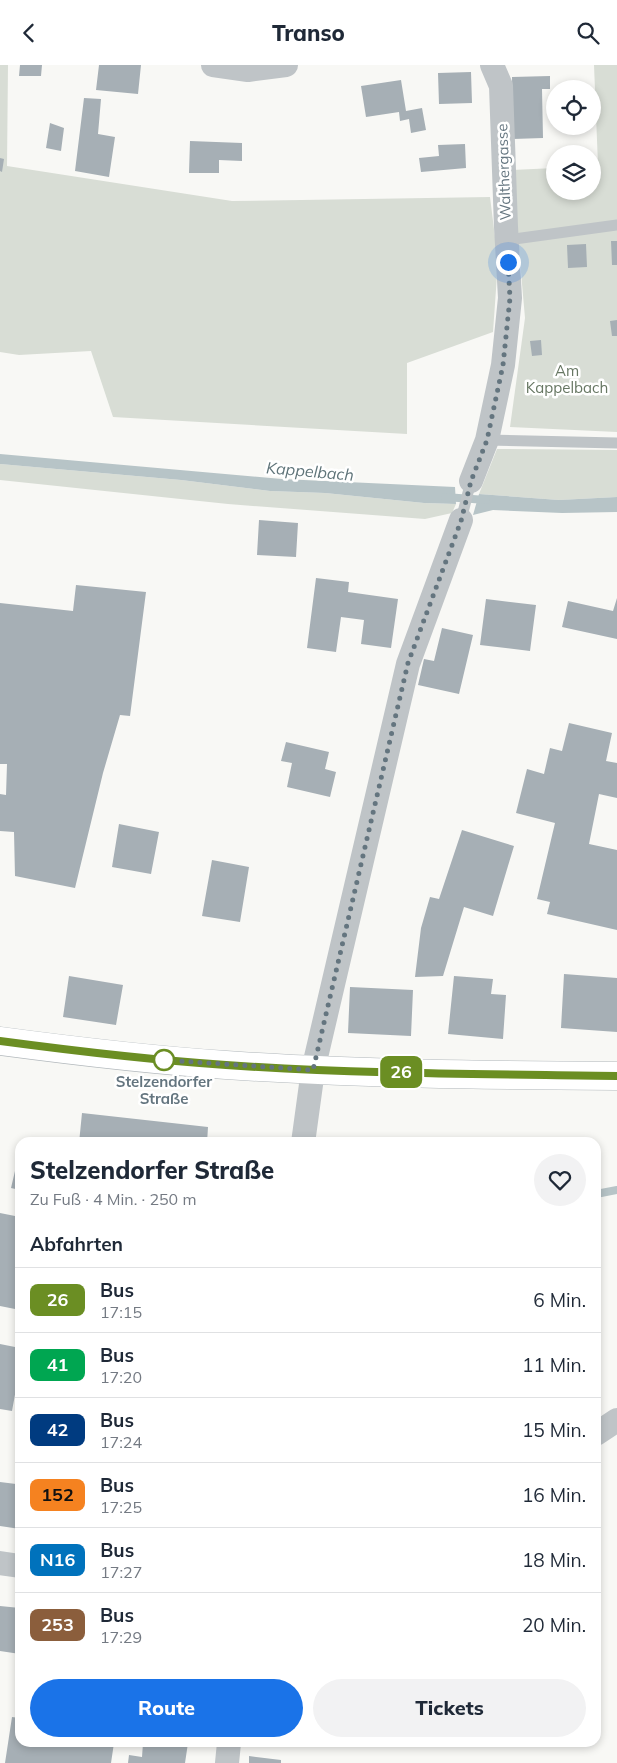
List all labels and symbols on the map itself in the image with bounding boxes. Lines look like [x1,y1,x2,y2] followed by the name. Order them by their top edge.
[492,123,515,221] street label: Walthergasse
[496,250,521,275] your location
[526,361,608,397] park label: Am Kappelbach
[265,457,355,485] water label: Kappelbach
[153,1049,175,1071] marker: Stelzendorfer Straße
[378,1056,424,1088] line badge: 26
[116,1072,212,1108] place label: Stelzendorfer Straße

